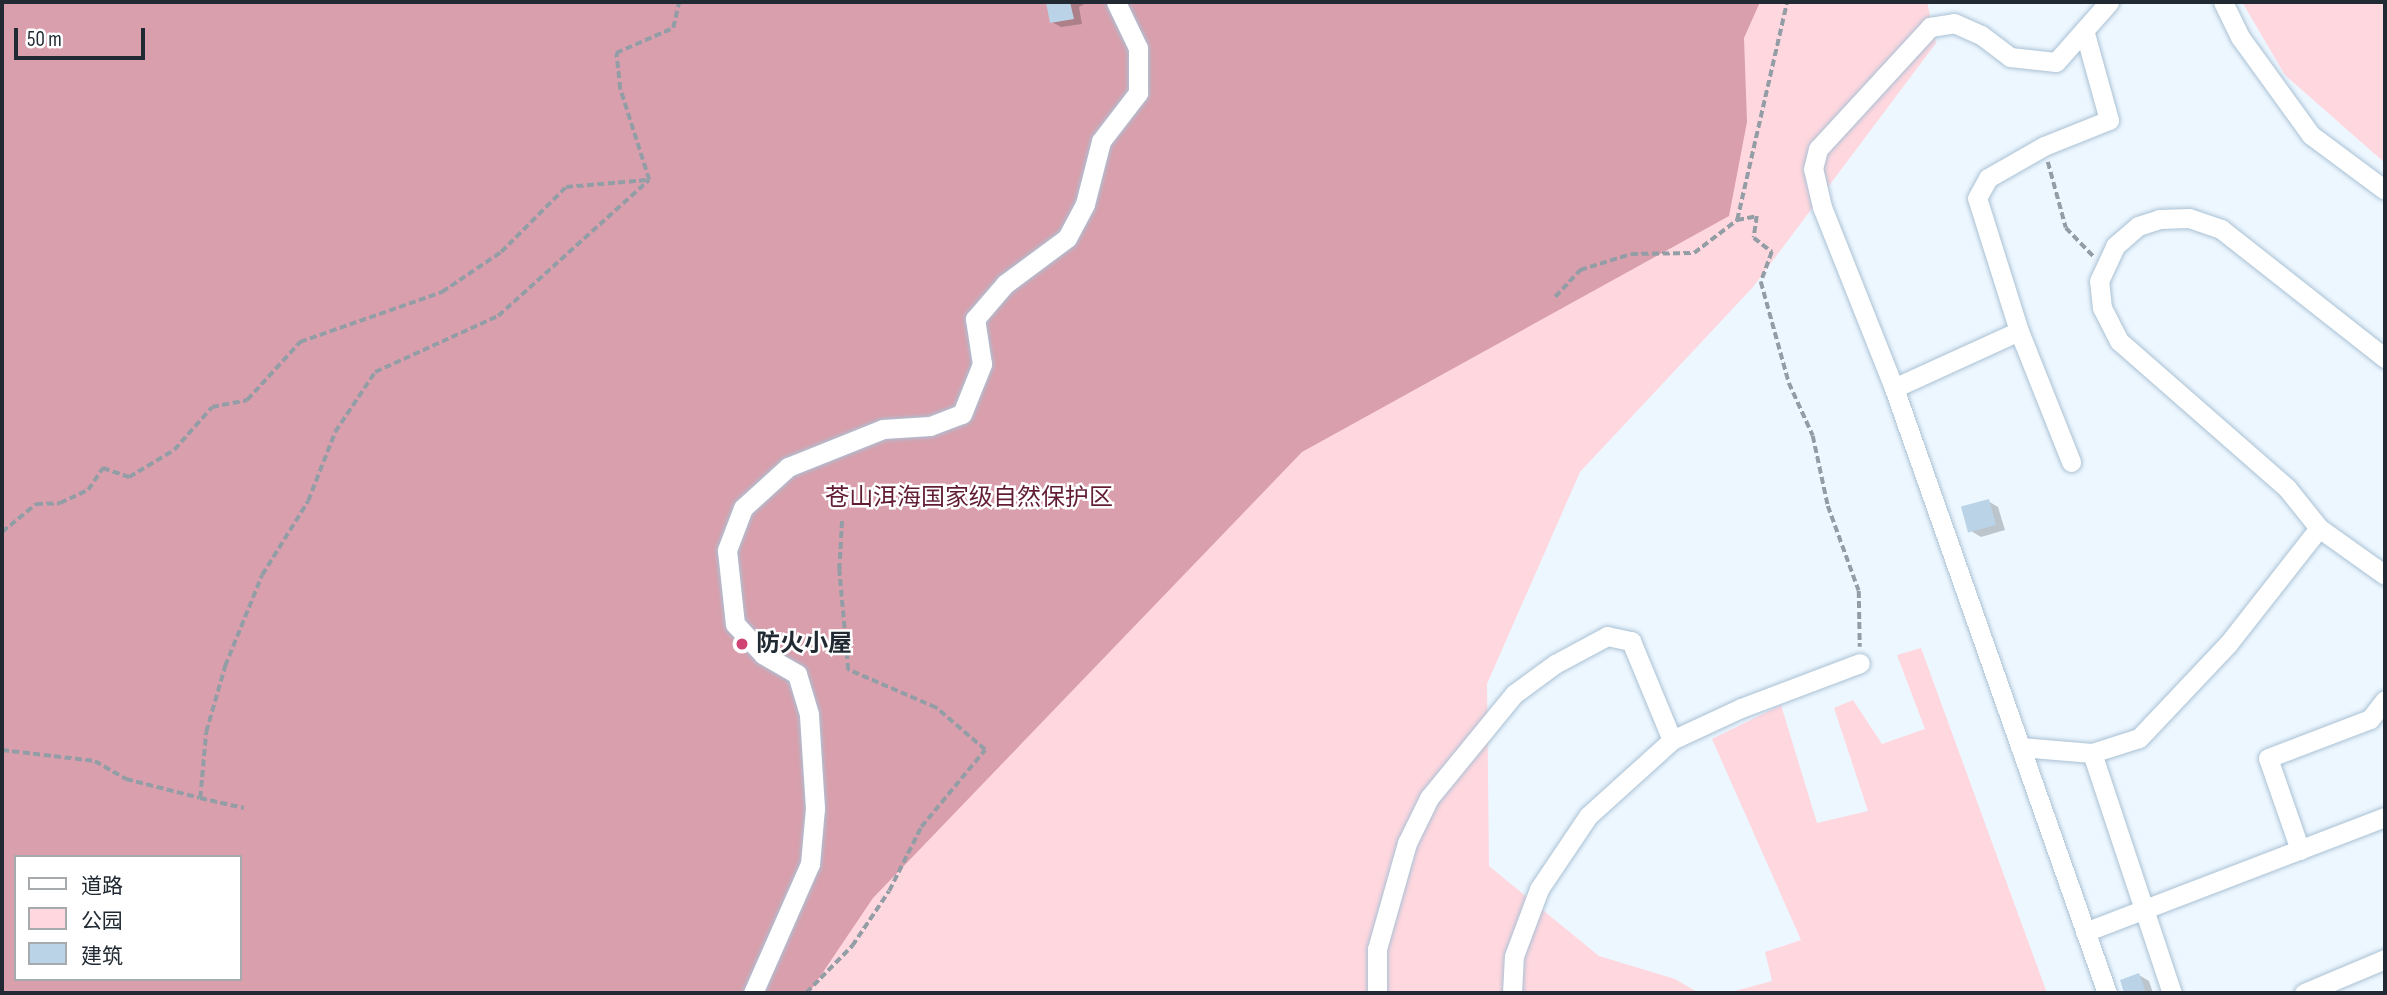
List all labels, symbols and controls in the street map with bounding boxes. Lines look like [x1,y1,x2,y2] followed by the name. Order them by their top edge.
[18,14,149,58] scale bar
[27,27,62,52] text: 50 m
[825,484,1113,512] park label: 苍山洱海国家级自然保护区
[756,630,852,658] place label: 防火小屋
[734,636,750,652] marker: 防火小屋
[14,855,242,981] legend
[81,874,123,899] text: 道路
[81,909,123,934] text: 公园
[81,944,123,969] text: 建筑

